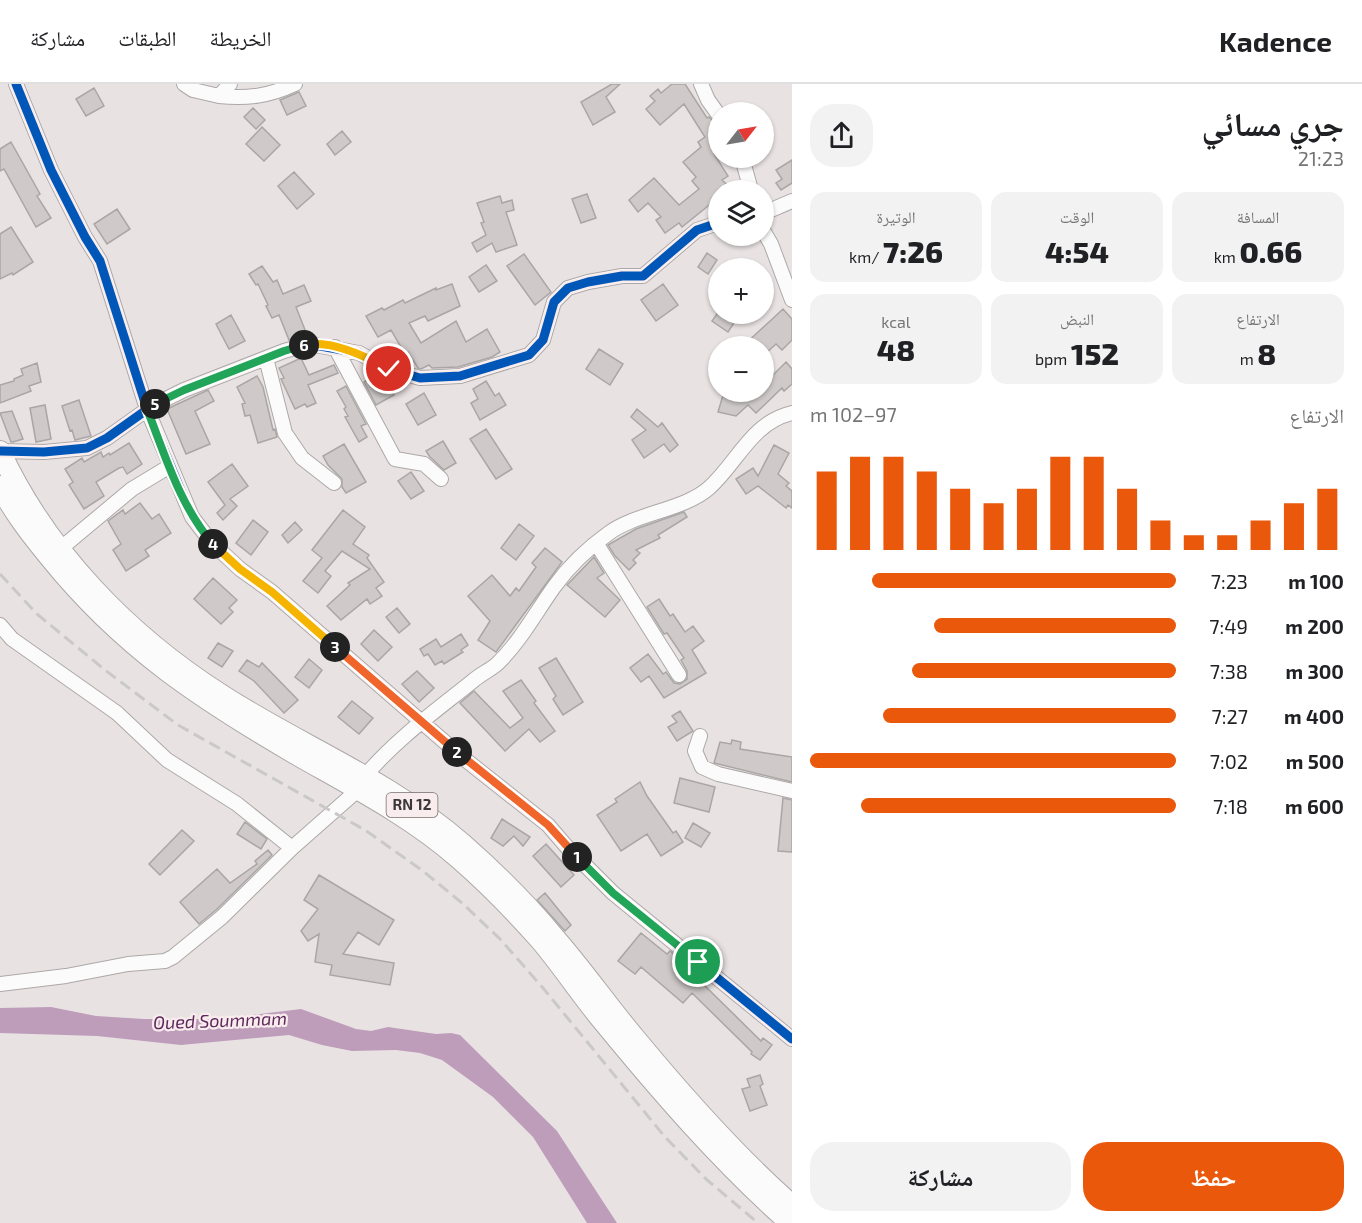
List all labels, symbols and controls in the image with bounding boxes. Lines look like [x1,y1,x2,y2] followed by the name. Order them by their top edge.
[1219,24,1332,58] text: Kadence
[30,25,85,50] text: مشاركة
[118,25,177,50] text: الطبقات
[210,25,271,50] text: الخريطة
[708,102,774,168] north arrow
[708,102,774,402] map controls
[1202,103,1344,143] text: جري مسائي
[810,104,873,167] button: share
[1298,146,1344,170] text: 21:23
[708,180,774,246] button: layers
[877,207,915,226] text: الوتيرة
[1060,207,1094,226] text: الوقت
[1237,207,1279,226] text: المسافة
[883,233,943,269] text: 7:26
[1045,233,1109,269] text: 4:54
[1239,233,1302,269] text: 0.66
[849,247,883,266] text: /km
[1214,247,1239,266] text: km
[708,258,774,324] button: +
[1060,309,1094,328] text: النبض
[1236,309,1280,328] text: الارتفاع
[881,312,911,331] text: kcal
[289,330,319,360] pin: 6
[877,331,915,367] text: 48
[299,335,309,354] text: 6
[1071,335,1119,371] text: 152
[1257,335,1276,371] text: 8
[708,336,774,402] button: −
[363,343,414,394] pin
[1035,349,1071,368] text: bpm
[1240,349,1257,368] text: m
[372,352,405,385] icon: check
[140,389,170,419] pin: 5
[151,394,159,413] text: 5
[810,402,897,426] text: 97–102 m
[1289,403,1344,427] text: الارتفاع
[198,529,228,559] pin: 4
[208,534,218,553] text: 4
[1211,569,1248,593] text: 7:23
[1288,569,1344,593] text: 100 m
[1209,614,1248,638] text: 7:49
[1285,614,1344,638] text: 200 m
[320,632,350,662] pin: 3
[330,637,340,656] text: 3
[1210,659,1248,683] text: 7:38
[1285,659,1344,683] text: 300 m
[1212,704,1248,728] text: 7:27
[1284,704,1344,728] text: 400 m
[442,737,472,767] pin: 2
[452,742,462,761] text: 2
[1210,749,1248,773] text: 7:02
[1286,749,1344,773] text: 500 m
[386,793,438,817] road number: RN 12
[1213,794,1248,818] text: 7:18
[1285,794,1344,818] text: 600 m
[562,842,592,872] pin: 1
[574,847,580,866] text: 1
[672,936,723,987] pin
[681,945,714,978] icon: arrive
[153,1007,287,1033] water label: Oued Soummam
[810,1142,1071,1211] button: مشاركة
[1083,1142,1344,1211] button: حفظ

